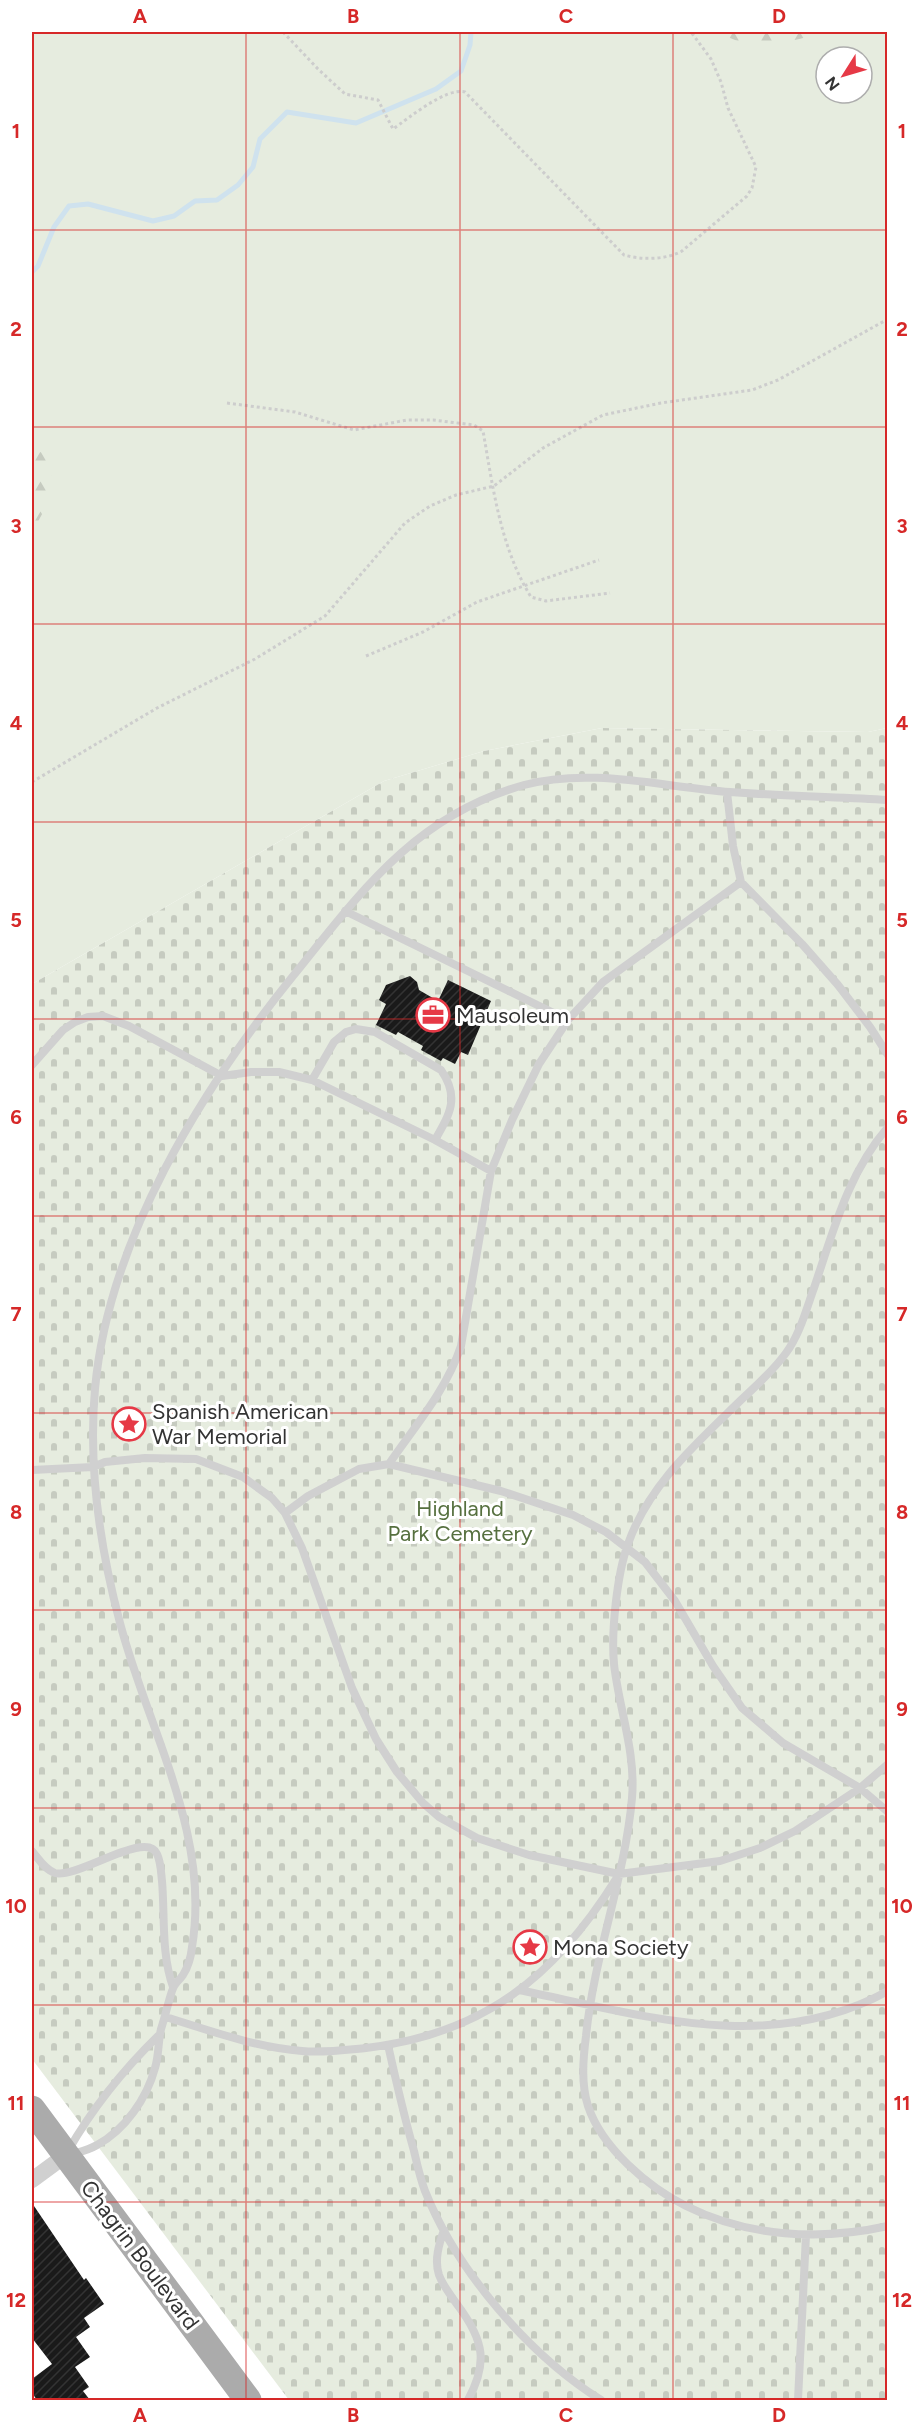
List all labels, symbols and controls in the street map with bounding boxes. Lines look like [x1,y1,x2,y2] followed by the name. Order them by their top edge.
[133,4,148,28] text: A
[347,4,359,28] text: B
[559,4,573,28] text: C
[772,4,786,28] text: D
[814,45,874,105] north arrow
[821,73,844,94] text: N
[12,119,20,143] text: 1
[898,119,906,143] text: 1
[10,317,22,341] text: 2
[896,317,908,341] text: 2
[10,514,22,538] text: 3
[896,514,908,538] text: 3
[10,711,23,735] text: 4
[896,711,909,735] text: 4
[10,908,22,932] text: 5
[896,908,908,932] text: 5
[415,997,451,1033] office icon: Mausoleum
[456,1002,569,1029] place label: Mausoleum
[10,1105,22,1129] text: 6
[896,1105,908,1129] text: 6
[10,1302,22,1326] text: 7
[896,1302,908,1326] text: 7
[152,1398,329,1450] place label: Spanish American War Memorial
[111,1406,147,1442] place icon: Spanish American War Memorial
[387,1495,533,1547] park label: Highland Park Cemetery
[10,1500,22,1524] text: 8
[896,1500,908,1524] text: 8
[10,1697,22,1721] text: 9
[896,1697,908,1721] text: 9
[5,1894,27,1918] text: 10
[891,1894,913,1918] text: 10
[512,1929,548,1965] place icon: Mona Society
[553,1934,689,1961] place label: Mona Society
[8,2091,24,2115] text: 11
[894,2091,910,2115] text: 11
[75,2175,205,2335] street label: Chagrin Boulevard
[6,2288,26,2312] text: 12
[892,2288,912,2312] text: 12
[133,2403,148,2427] text: A
[347,2403,359,2427] text: B
[559,2403,573,2427] text: C
[772,2403,786,2427] text: D

